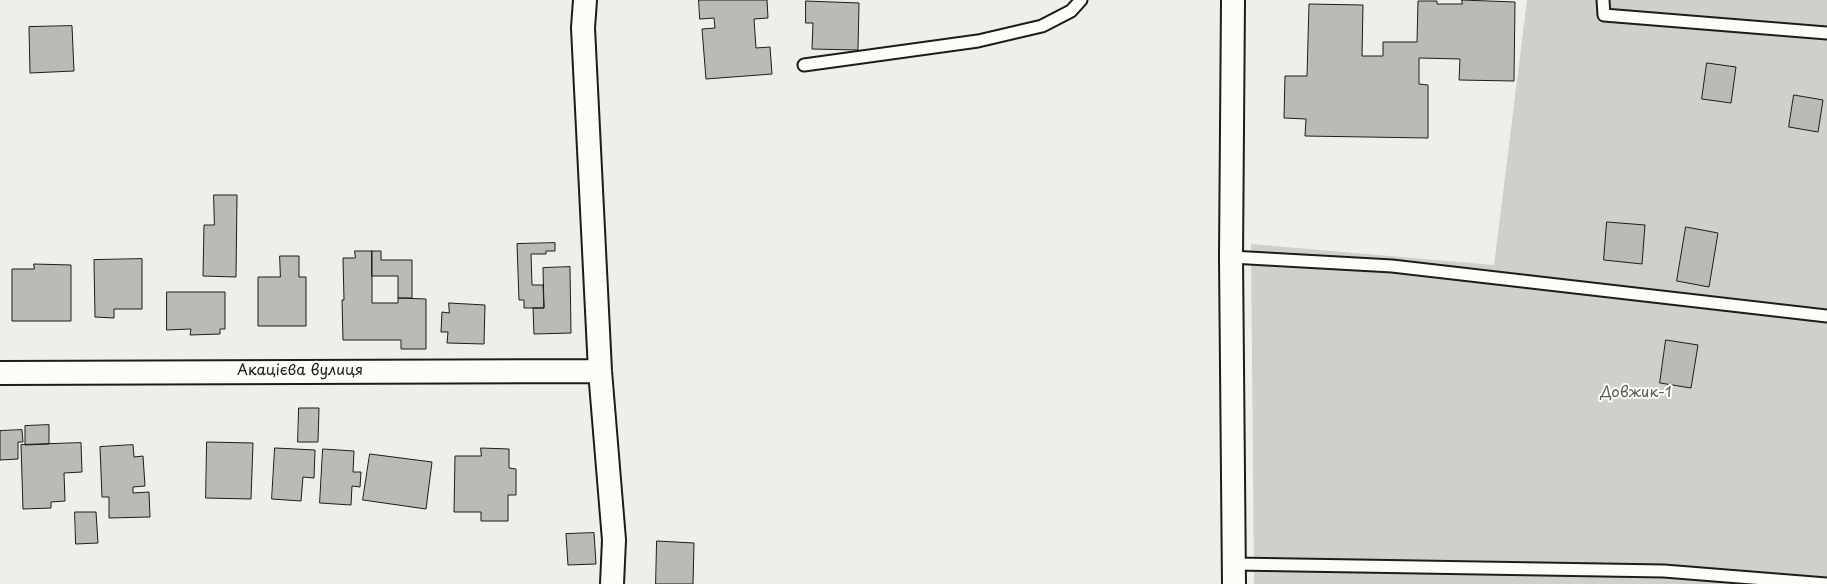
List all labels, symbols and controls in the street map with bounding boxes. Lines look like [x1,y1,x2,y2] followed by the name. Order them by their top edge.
[237,362,363,380] street label: Акацієва вулиця
[1600,384,1672,402] park label: Довжик-1

